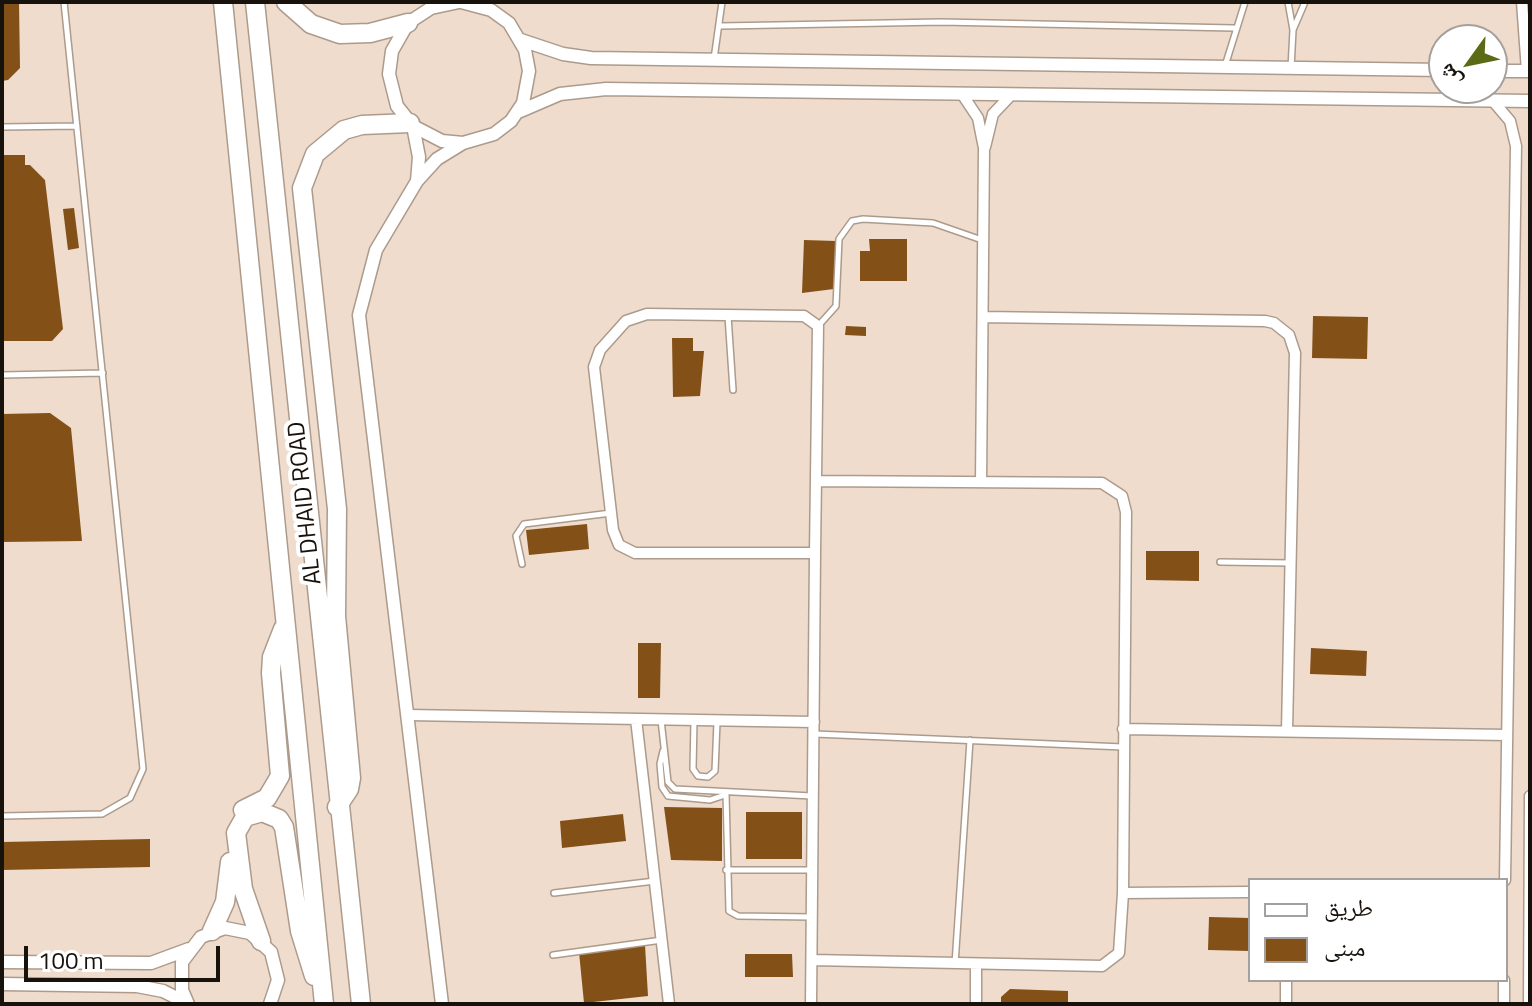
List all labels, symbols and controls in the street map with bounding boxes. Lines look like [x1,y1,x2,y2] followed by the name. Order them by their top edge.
[1428,24,1508,104] north arrow
[1429,57,1470,95] text: ش
[283,420,329,586] street label: AL DHAID ROAD
[1248,878,1508,982] legend
[1324,889,1373,925] text: طريق
[1324,929,1365,965] text: مبنى
[28,930,224,980] scale bar
[38,942,104,978] text: 100 m

